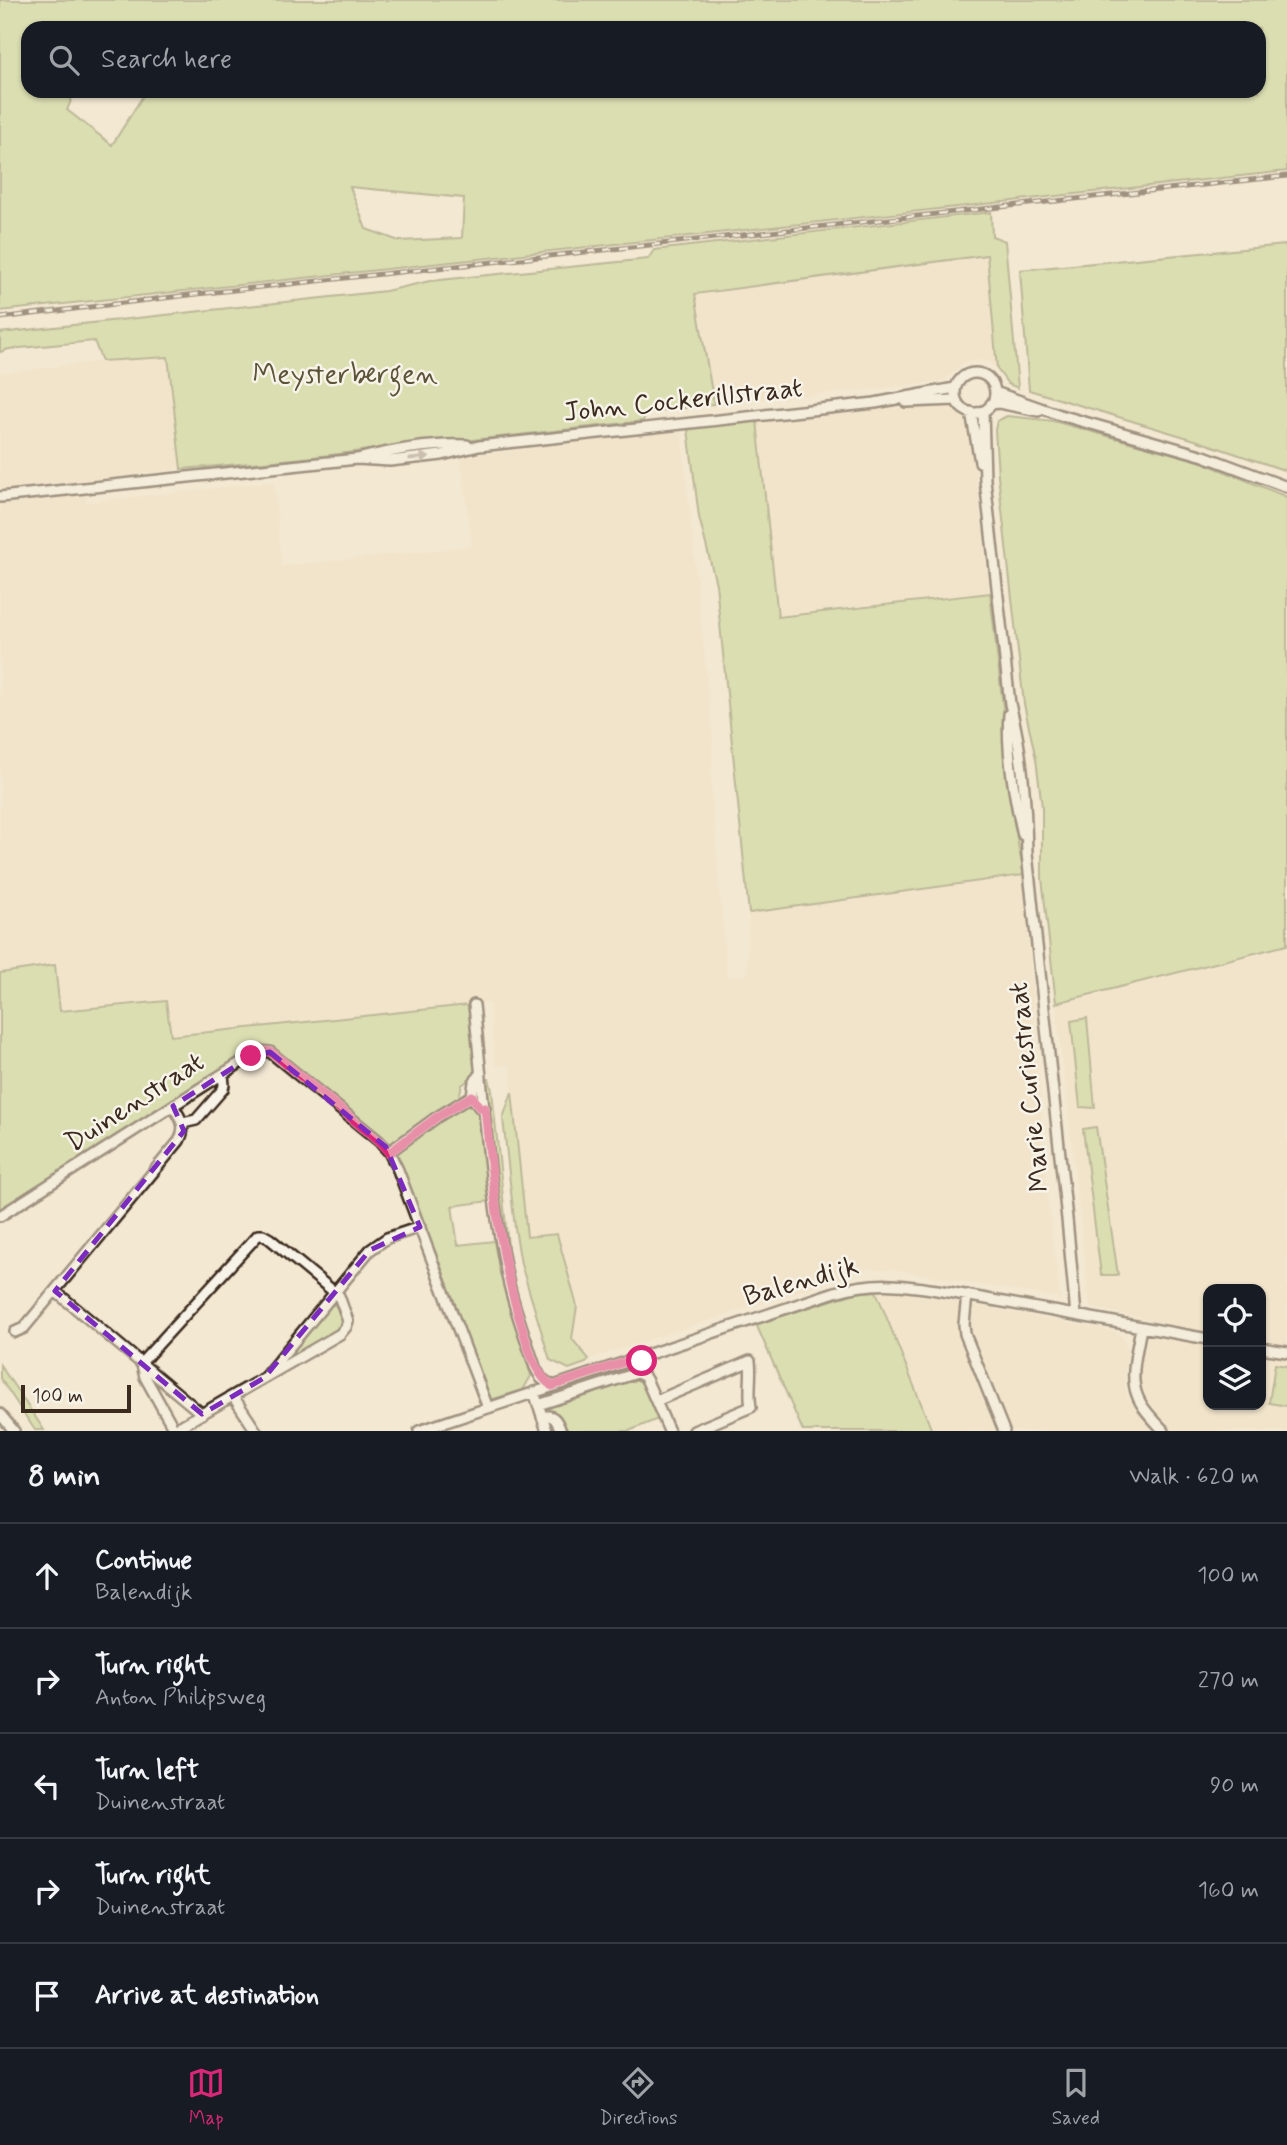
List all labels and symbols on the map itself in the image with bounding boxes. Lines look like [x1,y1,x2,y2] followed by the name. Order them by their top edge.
[252,357,438,397] park label: Meysterbergen
[562,370,804,432] street label: John Cockerillstraat
[408,452,430,463] one-way arrow
[1001,980,1059,1194] street label: Marie Curiestraat
[235,1040,266,1071] route end
[58,1044,212,1162] street label: Duinenstraat
[739,1248,863,1316] street label: Balendijk
[626,1345,657,1376] route start
[21,1382,131,1414] scale bar

